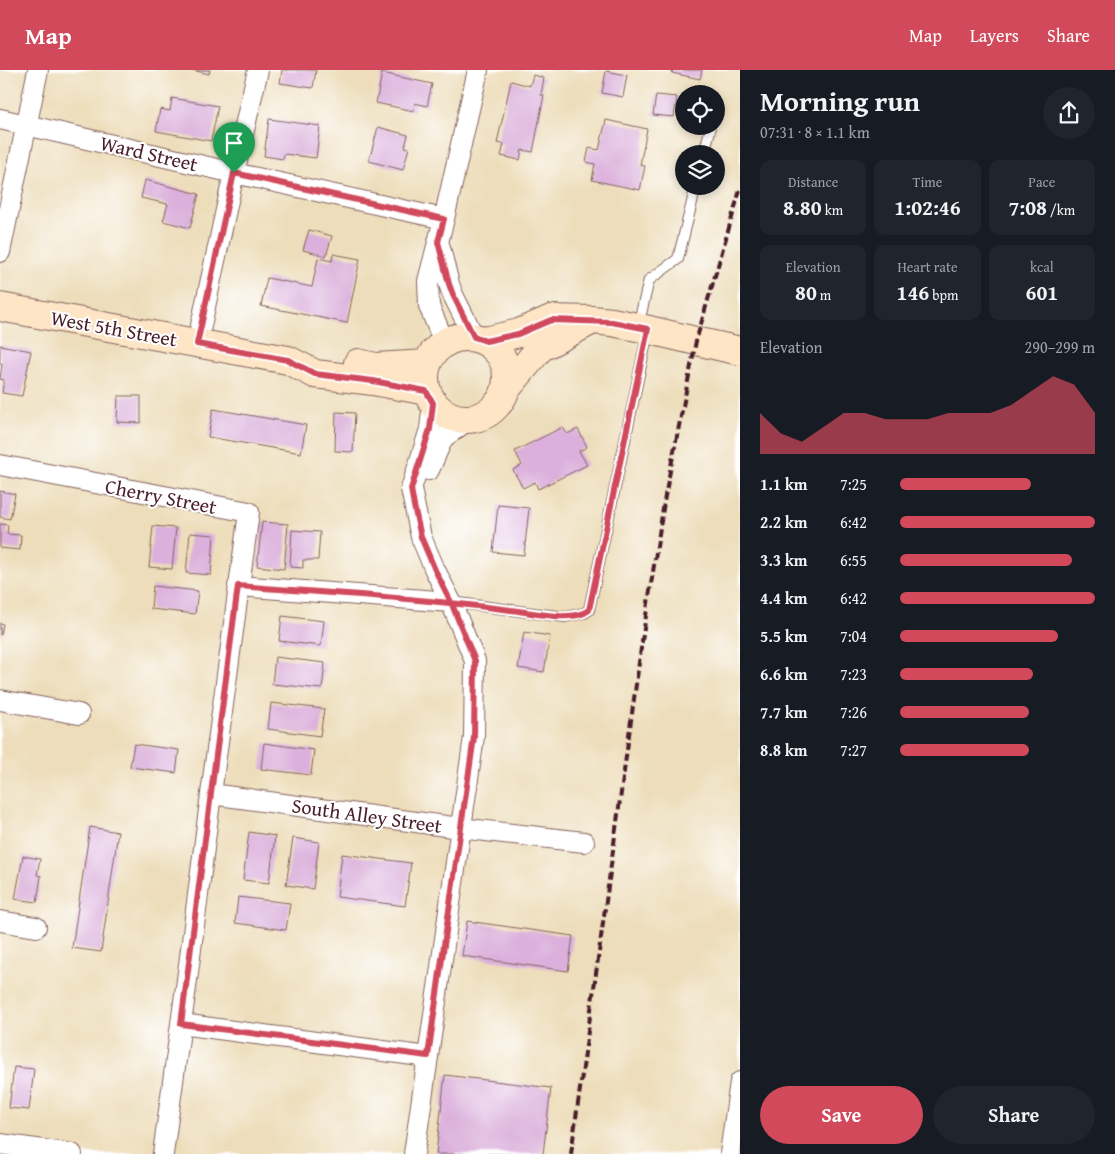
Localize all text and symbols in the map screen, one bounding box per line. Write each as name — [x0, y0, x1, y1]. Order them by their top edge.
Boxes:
text: Map — [25, 18, 72, 53]
text: Map — [909, 22, 942, 49]
text: Layers — [970, 22, 1019, 49]
text: Share — [1047, 22, 1090, 49]
text: Morning run — [760, 80, 920, 121]
map controls — [675, 85, 725, 195]
button: locate — [675, 85, 725, 135]
button: share — [1043, 87, 1095, 139]
text: 07:31 · 8 × 1.1 km — [760, 120, 870, 144]
pin — [213, 122, 255, 173]
street label: Ward Street — [97, 128, 201, 178]
icon: arrive — [220, 129, 248, 157]
button: layers — [675, 145, 725, 195]
text: Distance — [788, 172, 838, 192]
text: Time — [913, 172, 942, 192]
text: Pace — [1028, 172, 1055, 192]
text: 8.80 — [783, 192, 822, 223]
text: 1:02:46 — [894, 192, 961, 223]
text: 7:08 — [1008, 192, 1047, 223]
text: km — [822, 200, 843, 220]
text: /km — [1047, 200, 1075, 220]
text: Elevation — [786, 257, 841, 277]
text: Heart rate — [897, 257, 958, 277]
text: kcal — [1030, 257, 1054, 277]
text: 80 — [795, 277, 817, 308]
text: 146 — [897, 277, 929, 308]
text: 601 — [1026, 277, 1058, 308]
text: m — [817, 285, 831, 305]
text: bpm — [929, 285, 958, 305]
street label: West 5th Street — [48, 303, 180, 353]
text: Elevation — [760, 335, 823, 359]
text: 290–299 m — [1025, 335, 1095, 359]
street label: Cherry Street — [103, 471, 219, 521]
text: 1.1 km — [760, 472, 807, 496]
text: 7:25 — [840, 472, 867, 496]
text: 2.2 km — [760, 510, 807, 534]
text: 6:42 — [840, 510, 867, 534]
text: 3.3 km — [760, 548, 807, 572]
text: 6:55 — [840, 548, 867, 572]
text: 4.4 km — [760, 586, 807, 610]
text: 6:42 — [840, 586, 867, 610]
text: 5.5 km — [760, 624, 807, 648]
text: 7:04 — [840, 624, 867, 648]
text: 6.6 km — [760, 662, 807, 686]
text: 7:23 — [840, 662, 867, 686]
text: 7.7 km — [760, 700, 807, 724]
text: 7:26 — [840, 700, 867, 724]
text: 8.8 km — [760, 738, 807, 762]
text: 7:27 — [840, 738, 867, 762]
street label: South Alley Street — [290, 790, 444, 840]
button: Save — [760, 1086, 923, 1144]
button: Share — [933, 1086, 1095, 1144]

